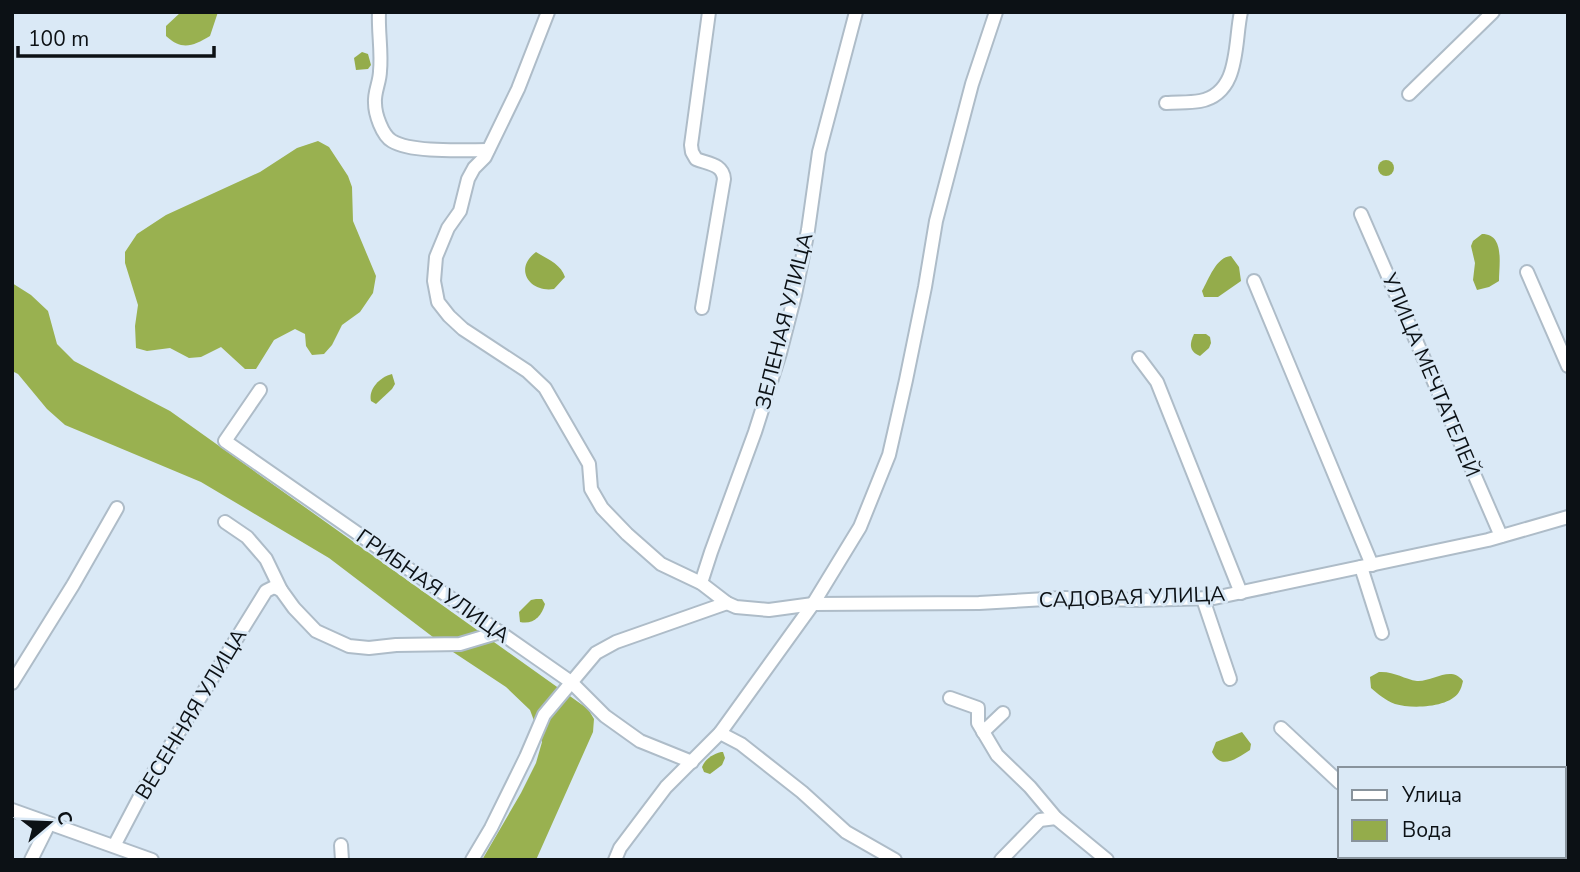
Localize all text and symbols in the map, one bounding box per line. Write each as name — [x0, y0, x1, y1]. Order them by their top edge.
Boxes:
scale bar — [18, 14, 214, 58]
text: 100 m — [28, 25, 89, 53]
street label: ЗЕЛЕНАЯ УЛИЦА — [749, 230, 819, 412]
street label: УЛИЦА МЕЧТАТЕЛЕЙ — [1375, 268, 1487, 481]
street label: ГРИБНАЯ УЛИЦА — [351, 523, 515, 649]
street label: САДОВАЯ УЛИЦА — [1038, 580, 1226, 614]
street label: ВЕСЕННЯЯ УЛИЦА — [129, 623, 253, 805]
legend — [1338, 767, 1566, 858]
text: Улица — [1401, 781, 1462, 809]
north arrow — [14, 788, 84, 858]
text: С — [50, 807, 79, 828]
text: Вода — [1402, 816, 1452, 844]

